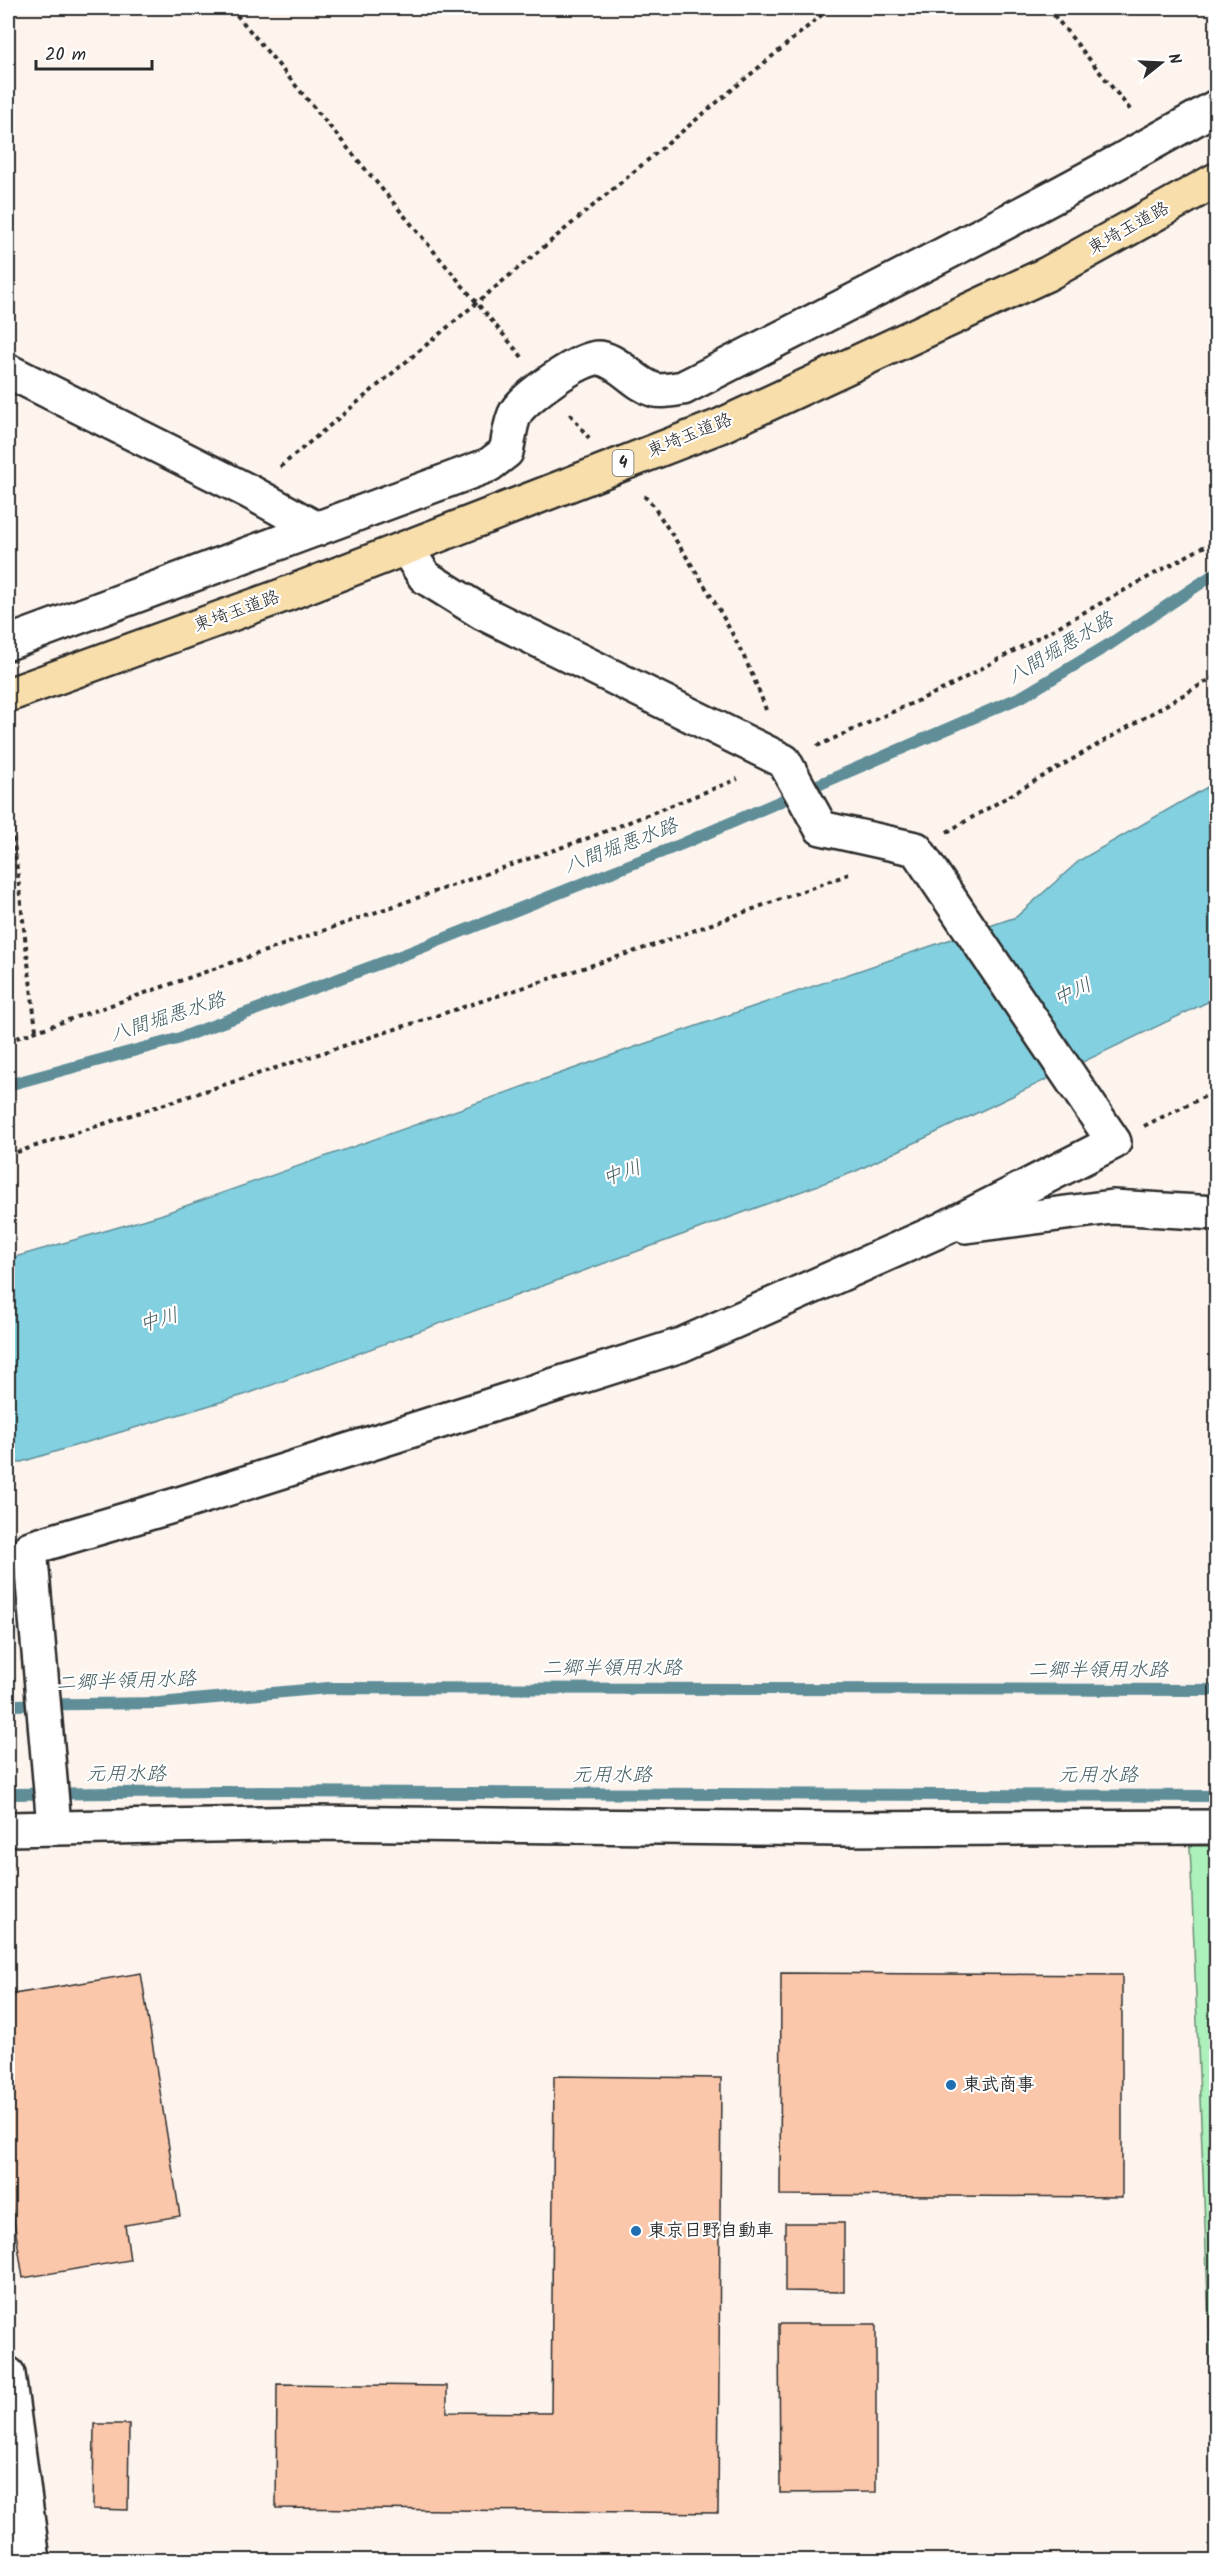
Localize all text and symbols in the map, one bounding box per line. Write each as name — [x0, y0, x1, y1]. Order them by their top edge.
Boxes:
scale bar — [36, 33, 152, 71]
north arrow — [1131, 33, 1191, 93]
text: 20 m — [45, 41, 86, 70]
text: N — [1160, 50, 1187, 67]
street label: 東埼玉道路 — [1083, 195, 1175, 263]
street label: 東埼玉道路 — [643, 406, 737, 466]
road number: 4 — [612, 450, 634, 476]
street label: 東埼玉道路 — [190, 583, 284, 641]
water label: 八間堀悪水路 — [1001, 604, 1122, 694]
water label: 八間堀悪水路 — [559, 810, 684, 883]
water label: 中川 — [1048, 970, 1098, 1016]
water label: 八間堀悪水路 — [106, 984, 231, 1052]
water label: 中川 — [598, 1152, 646, 1196]
water label: 中川 — [135, 1300, 183, 1342]
water label: 二郷半領用水路 — [542, 1653, 683, 1685]
water label: 二郷半領用水路 — [1028, 1655, 1169, 1687]
water label: 二郷半領用水路 — [55, 1664, 198, 1700]
water label: 元用水路 — [86, 1759, 167, 1791]
water label: 元用水路 — [572, 1760, 653, 1792]
water label: 元用水路 — [1058, 1760, 1139, 1792]
place label: 東武商事 — [963, 2071, 1035, 2100]
marker: 東武商事 — [944, 2078, 958, 2092]
place label: 東京日野自動車 — [648, 2217, 774, 2246]
marker: 東京日野自動車 — [629, 2224, 643, 2238]

